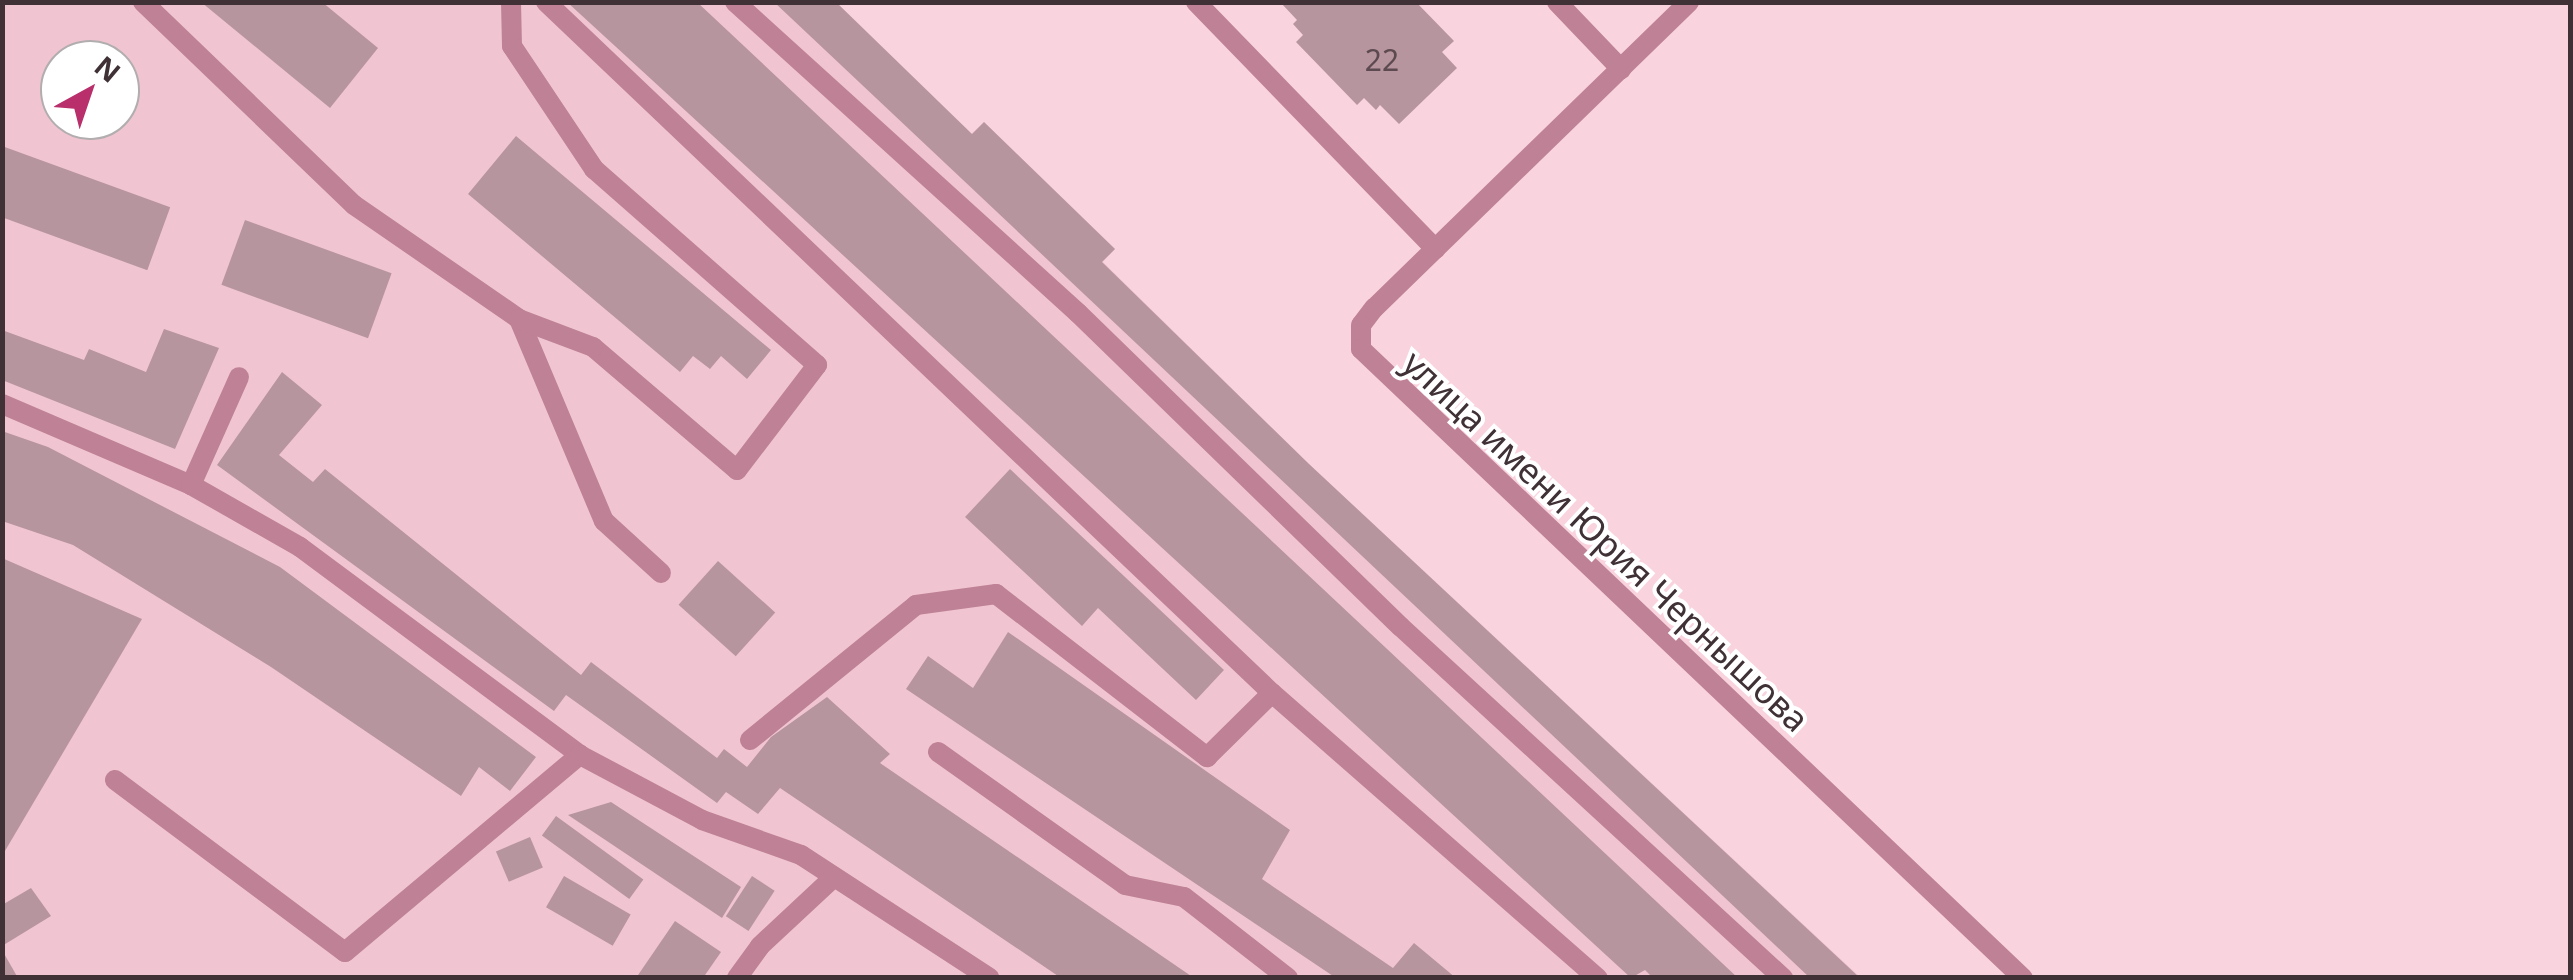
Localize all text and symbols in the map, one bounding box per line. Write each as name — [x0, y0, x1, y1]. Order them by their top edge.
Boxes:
north arrow — [40, 40, 140, 140]
house number: 22 — [1365, 42, 1399, 78]
text: N — [87, 47, 129, 90]
street label: улица имени Юрия Чернышова — [1394, 342, 1818, 740]

